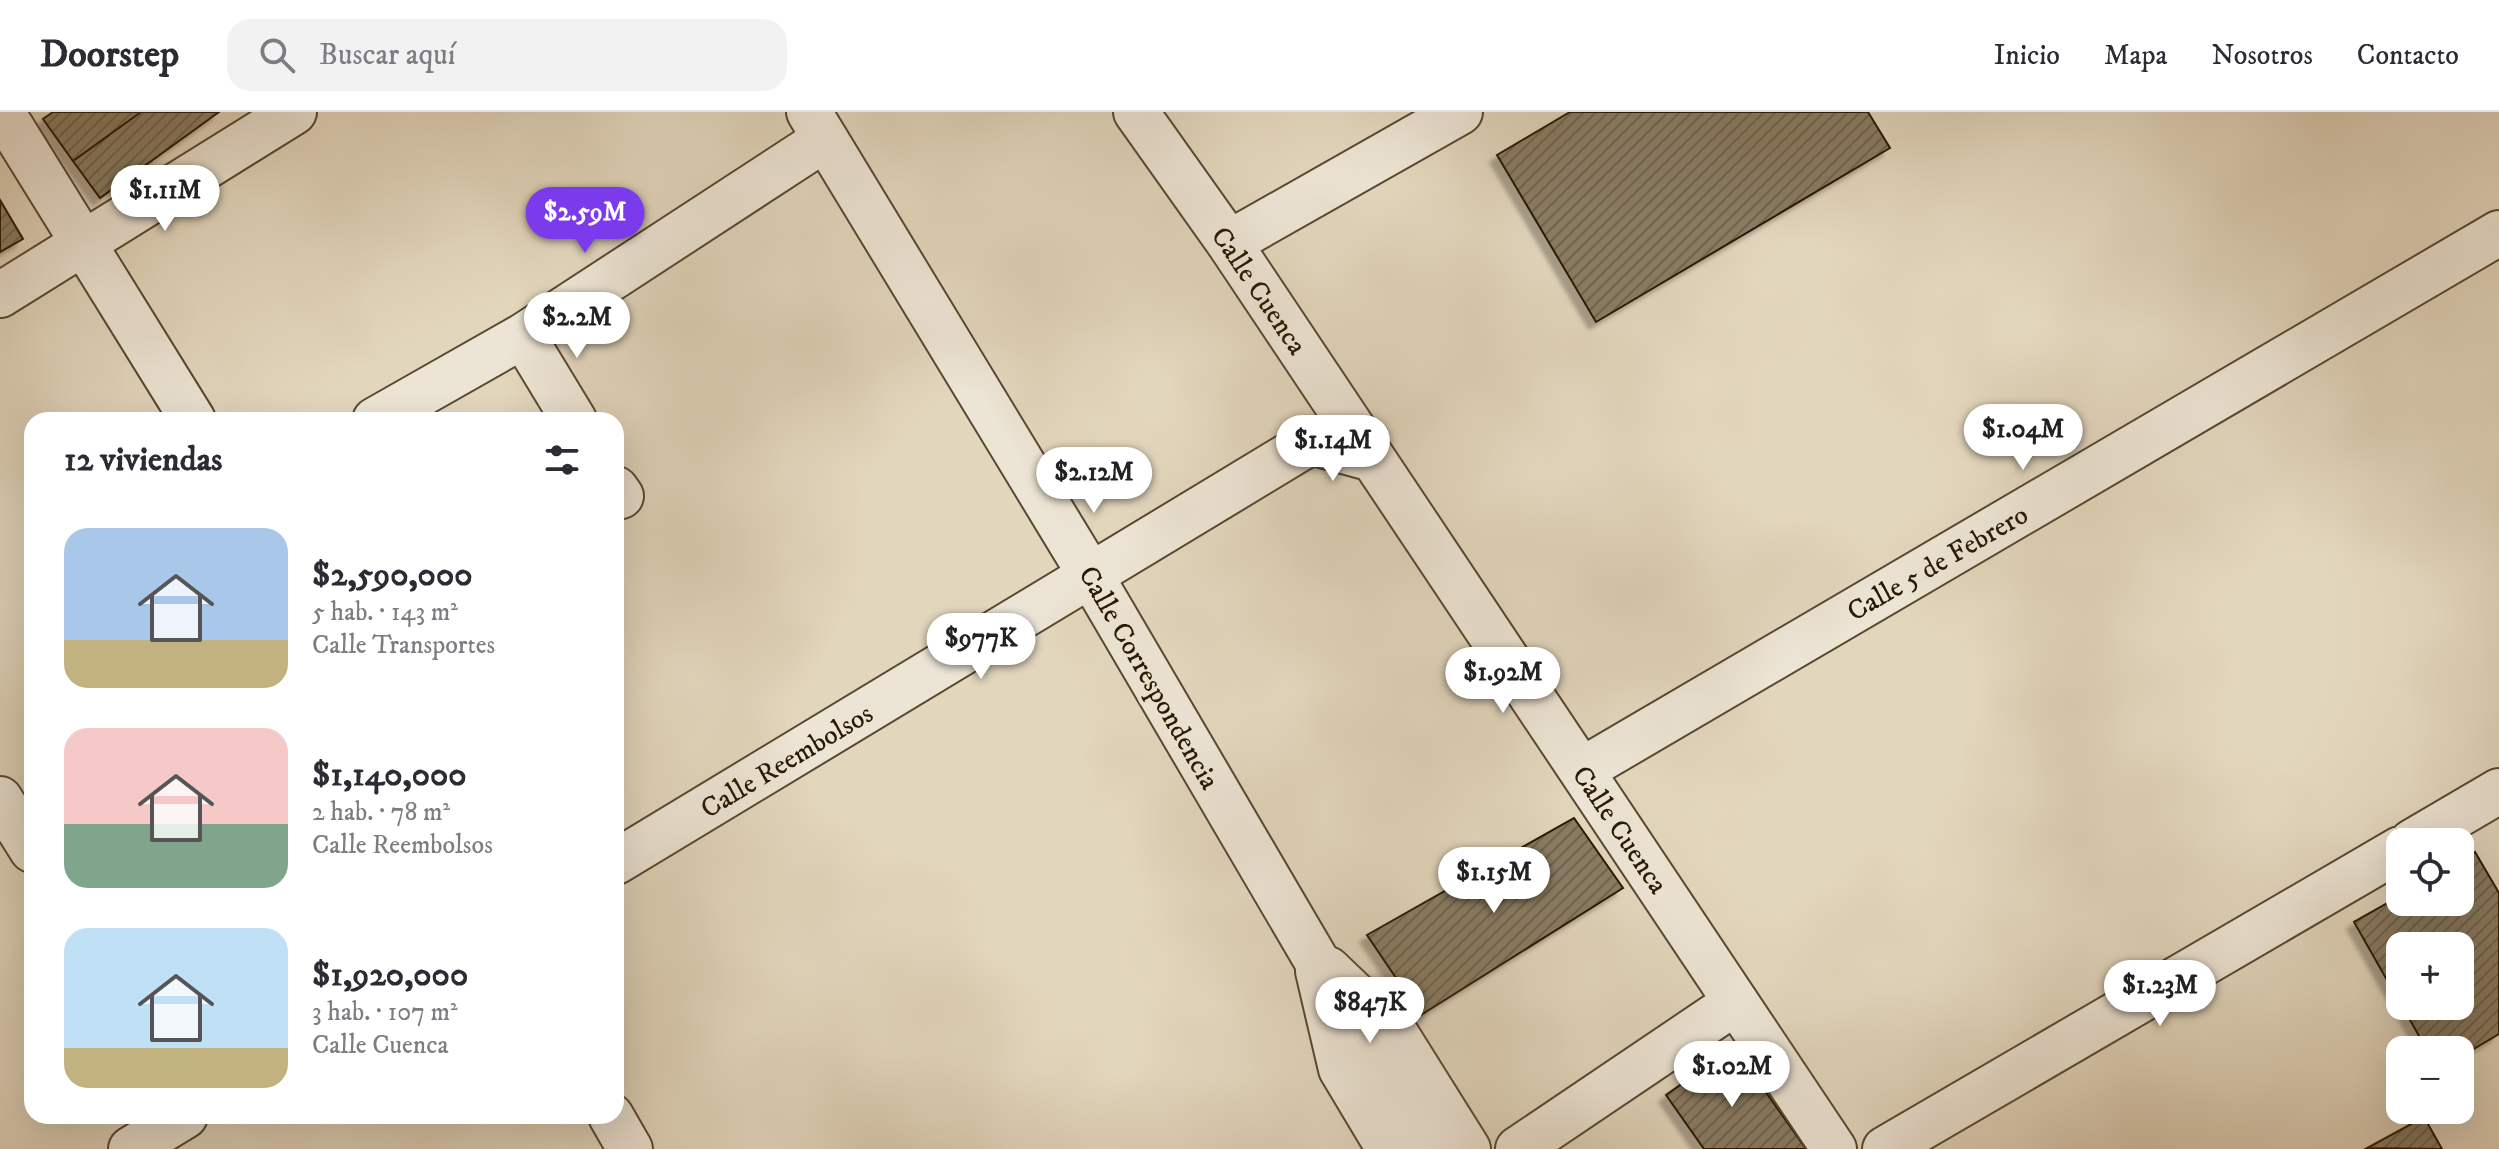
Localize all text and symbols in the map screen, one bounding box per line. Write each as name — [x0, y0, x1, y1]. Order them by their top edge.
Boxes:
search box — [227, 19, 787, 91]
text: Doorstep — [40, 31, 179, 79]
icon: search — [255, 33, 299, 77]
text: Buscar aquí — [319, 37, 456, 74]
text: Inicio — [1994, 38, 2060, 73]
text: Mapa — [2104, 38, 2167, 73]
text: Nosotros — [2211, 38, 2313, 73]
text: Contacto — [2357, 38, 2459, 73]
pin: $1.11M — [100, 165, 230, 233]
text: $1.11M — [129, 174, 201, 207]
pin: $2.59M — [520, 187, 650, 255]
text: $2.59M — [544, 196, 626, 229]
street label: Calle Cuenca — [1203, 220, 1314, 362]
pin: $2.2M — [521, 292, 633, 360]
text: $2.2M — [542, 301, 612, 334]
pin: $1.04M — [1958, 404, 2088, 472]
text: $1.04M — [1982, 413, 2064, 446]
pin: $1.14M — [1268, 415, 1398, 483]
text: $1.14M — [1294, 424, 1372, 457]
icon: filters — [540, 438, 584, 482]
text: 12 viviendas — [64, 439, 222, 481]
pin: $2.12M — [1029, 447, 1159, 515]
text: $2.12M — [1054, 456, 1134, 489]
street label: Calle 5 de Febrero — [1841, 497, 2035, 629]
text: $2,590,000 — [312, 554, 473, 596]
icon: home — [128, 560, 224, 656]
street label: Calle Correspondencia — [1070, 560, 1227, 796]
text: 5 hab. · 143 m² — [312, 596, 458, 629]
pin: $977K — [925, 613, 1037, 681]
text: $977K — [945, 622, 1017, 655]
text: Calle Transportes — [312, 629, 495, 662]
pin: $1.92M — [1438, 647, 1568, 715]
text: $1.92M — [1463, 656, 1543, 689]
street label: Calle Reembolsos — [694, 696, 879, 826]
text: $1,140,000 — [312, 754, 467, 796]
street label: Calle Cuenca — [1564, 759, 1675, 901]
icon: home — [128, 760, 224, 856]
text: 2 hab. · 78 m² — [312, 796, 450, 829]
map controls — [2386, 828, 2474, 1124]
button: locate — [2386, 828, 2474, 916]
text: Calle Reembolsos — [312, 829, 493, 862]
pin: $1.15M — [1429, 847, 1559, 915]
text: $1.15M — [1456, 856, 1532, 889]
button: + — [2386, 932, 2474, 1020]
text: $1,920,000 — [312, 954, 468, 996]
icon: home — [128, 960, 224, 1056]
pin: $1.23M — [2095, 960, 2225, 1028]
text: $1.23M — [2122, 969, 2198, 1002]
pin: $847K — [1314, 977, 1426, 1045]
text: $847K — [1333, 986, 1407, 1019]
text: 3 hab. · 107 m² — [312, 996, 458, 1029]
text: Calle Cuenca — [312, 1029, 449, 1062]
button: − — [2386, 1036, 2474, 1124]
pin: $1.02M — [1667, 1041, 1797, 1109]
text: $1.02M — [1692, 1050, 1772, 1083]

